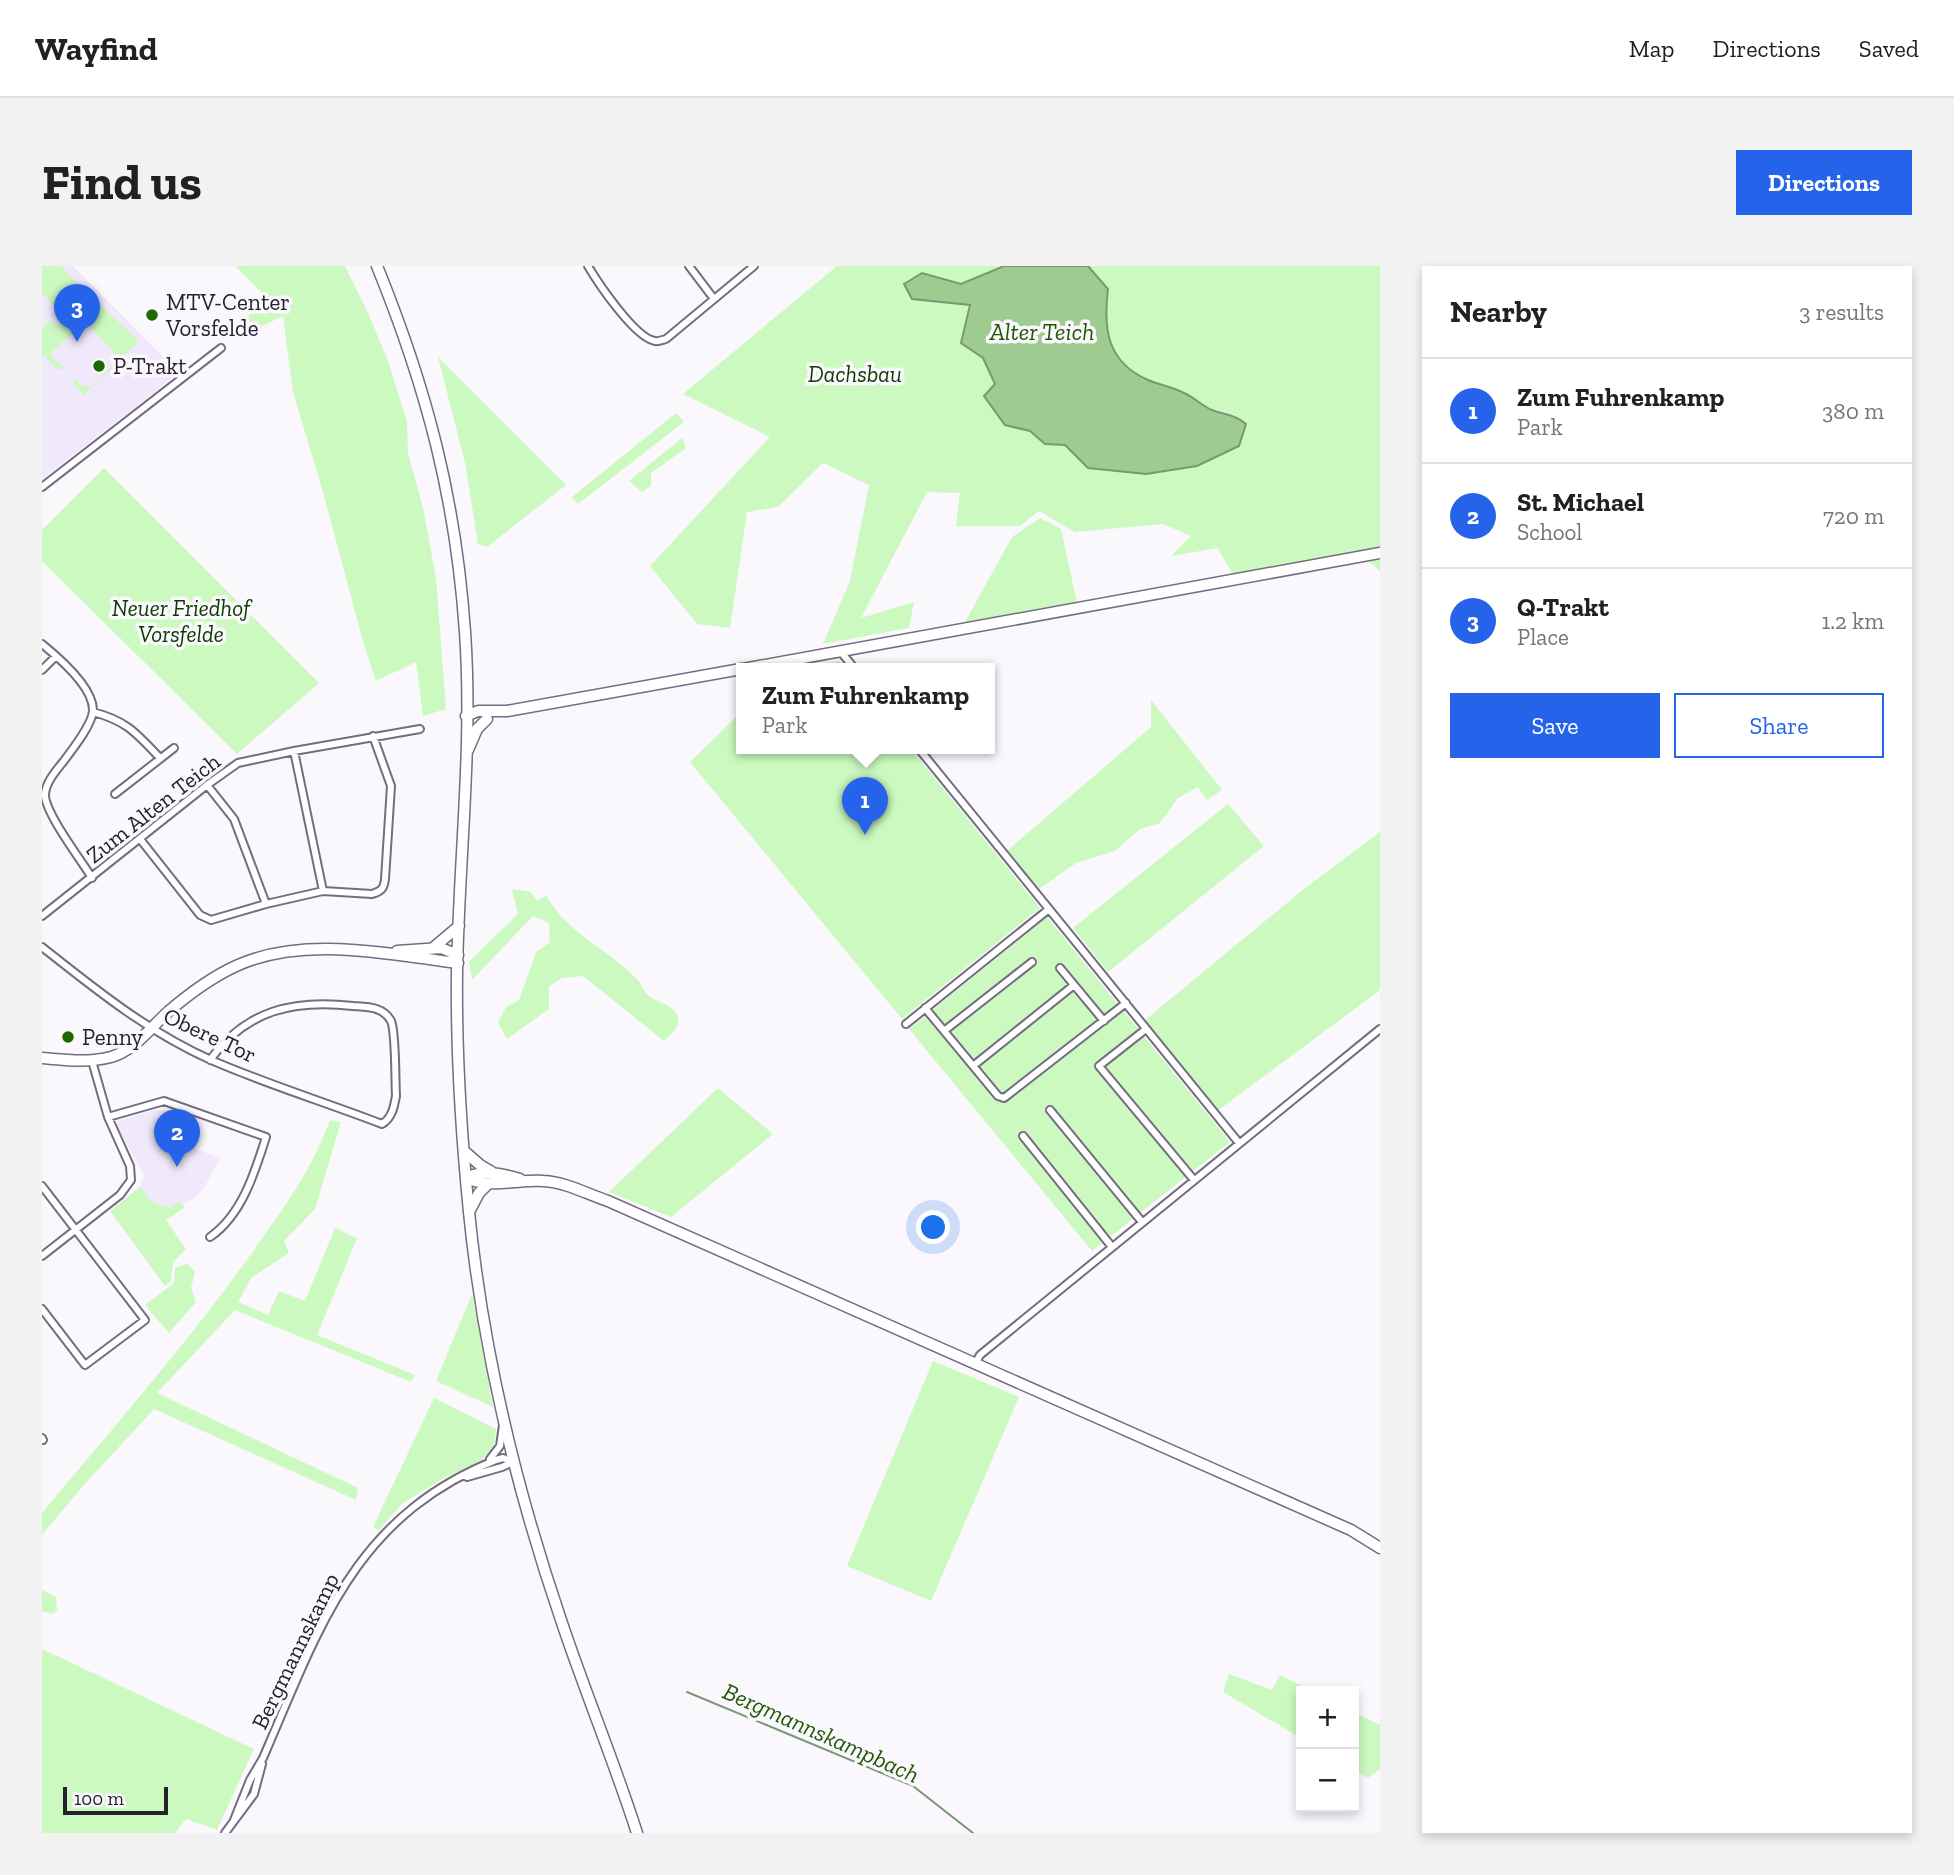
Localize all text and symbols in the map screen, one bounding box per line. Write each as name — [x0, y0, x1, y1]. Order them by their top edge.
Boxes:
text: Wayfind — [35, 29, 158, 68]
text: Map — [1629, 34, 1675, 63]
text: Directions — [1713, 34, 1821, 63]
text: Saved — [1859, 34, 1919, 63]
button: Directions — [1736, 150, 1912, 215]
text: Find us — [42, 153, 202, 212]
pin: 3 — [54, 284, 100, 342]
place label: MTV-Center Vorsfelde — [165, 288, 290, 342]
text: Nearby — [1450, 294, 1547, 330]
text: 3 results — [1799, 298, 1884, 326]
marker: MTV-Center Vorsfelde — [144, 307, 160, 323]
water label: Alter Teich — [989, 317, 1094, 346]
place label: P-Trakt — [113, 352, 187, 380]
marker: P-Trakt — [91, 358, 107, 374]
park label: Dachsbau — [808, 360, 902, 388]
text: Zum Fuhrenkamp — [1517, 381, 1724, 413]
text: 1 — [1468, 397, 1478, 425]
text: 380 m — [1822, 397, 1884, 425]
text: Park — [1517, 413, 1563, 441]
text: St. Michael — [1517, 486, 1644, 518]
text: 2 — [1467, 502, 1479, 530]
text: 720 m — [1823, 502, 1884, 530]
text: School — [1517, 518, 1582, 546]
text: Q-Trakt — [1517, 591, 1609, 623]
park label: Neuer Friedhof Vorsfelde — [112, 594, 253, 648]
text: 3 — [1467, 607, 1479, 635]
text: 1.2 km — [1821, 607, 1884, 635]
text: Place — [1517, 623, 1569, 651]
popup — [736, 663, 995, 754]
text: Zum Fuhrenkamp — [762, 679, 969, 711]
button: Save — [1450, 693, 1660, 758]
button: Share — [1674, 693, 1884, 758]
text: Park — [762, 711, 807, 739]
street label: Zum Alten Teich — [80, 747, 226, 869]
pin: 1 — [842, 777, 888, 835]
street label: Obere Tor — [159, 1001, 261, 1069]
place label: Penny — [82, 1023, 143, 1051]
marker: Penny — [60, 1029, 76, 1045]
pin: 2 — [154, 1109, 200, 1167]
your location — [916, 1210, 950, 1244]
street label: Bergmannskamp — [245, 1568, 345, 1734]
water label: Bergmannskampbach — [718, 1676, 924, 1789]
map controls — [1296, 1686, 1359, 1812]
button: + — [1296, 1686, 1359, 1749]
button: − — [1296, 1749, 1359, 1812]
scale bar — [63, 1784, 168, 1816]
text: 100 m — [74, 1787, 124, 1810]

